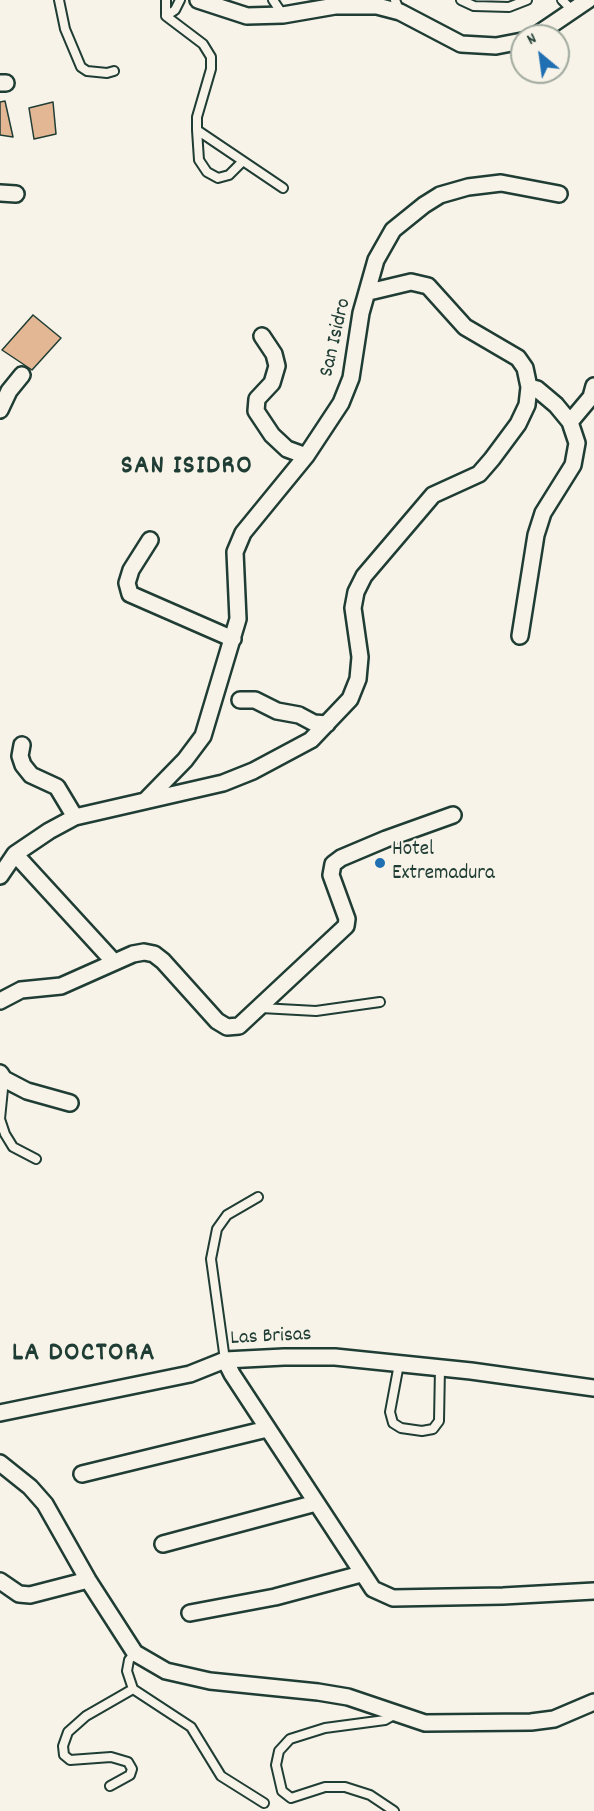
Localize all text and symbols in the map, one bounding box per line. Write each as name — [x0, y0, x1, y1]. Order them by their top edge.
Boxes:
north arrow — [510, 24, 570, 84]
text: N — [523, 28, 541, 52]
street label: San Isidro — [316, 296, 358, 380]
district label: SAN ISIDRO — [121, 452, 253, 484]
place label: Hotel Extremadura — [392, 838, 495, 888]
marker: Hotel Extremadura — [373, 856, 387, 870]
street label: Las Brisas — [230, 1323, 312, 1353]
district label: LA DOCTORA — [12, 1339, 156, 1371]

